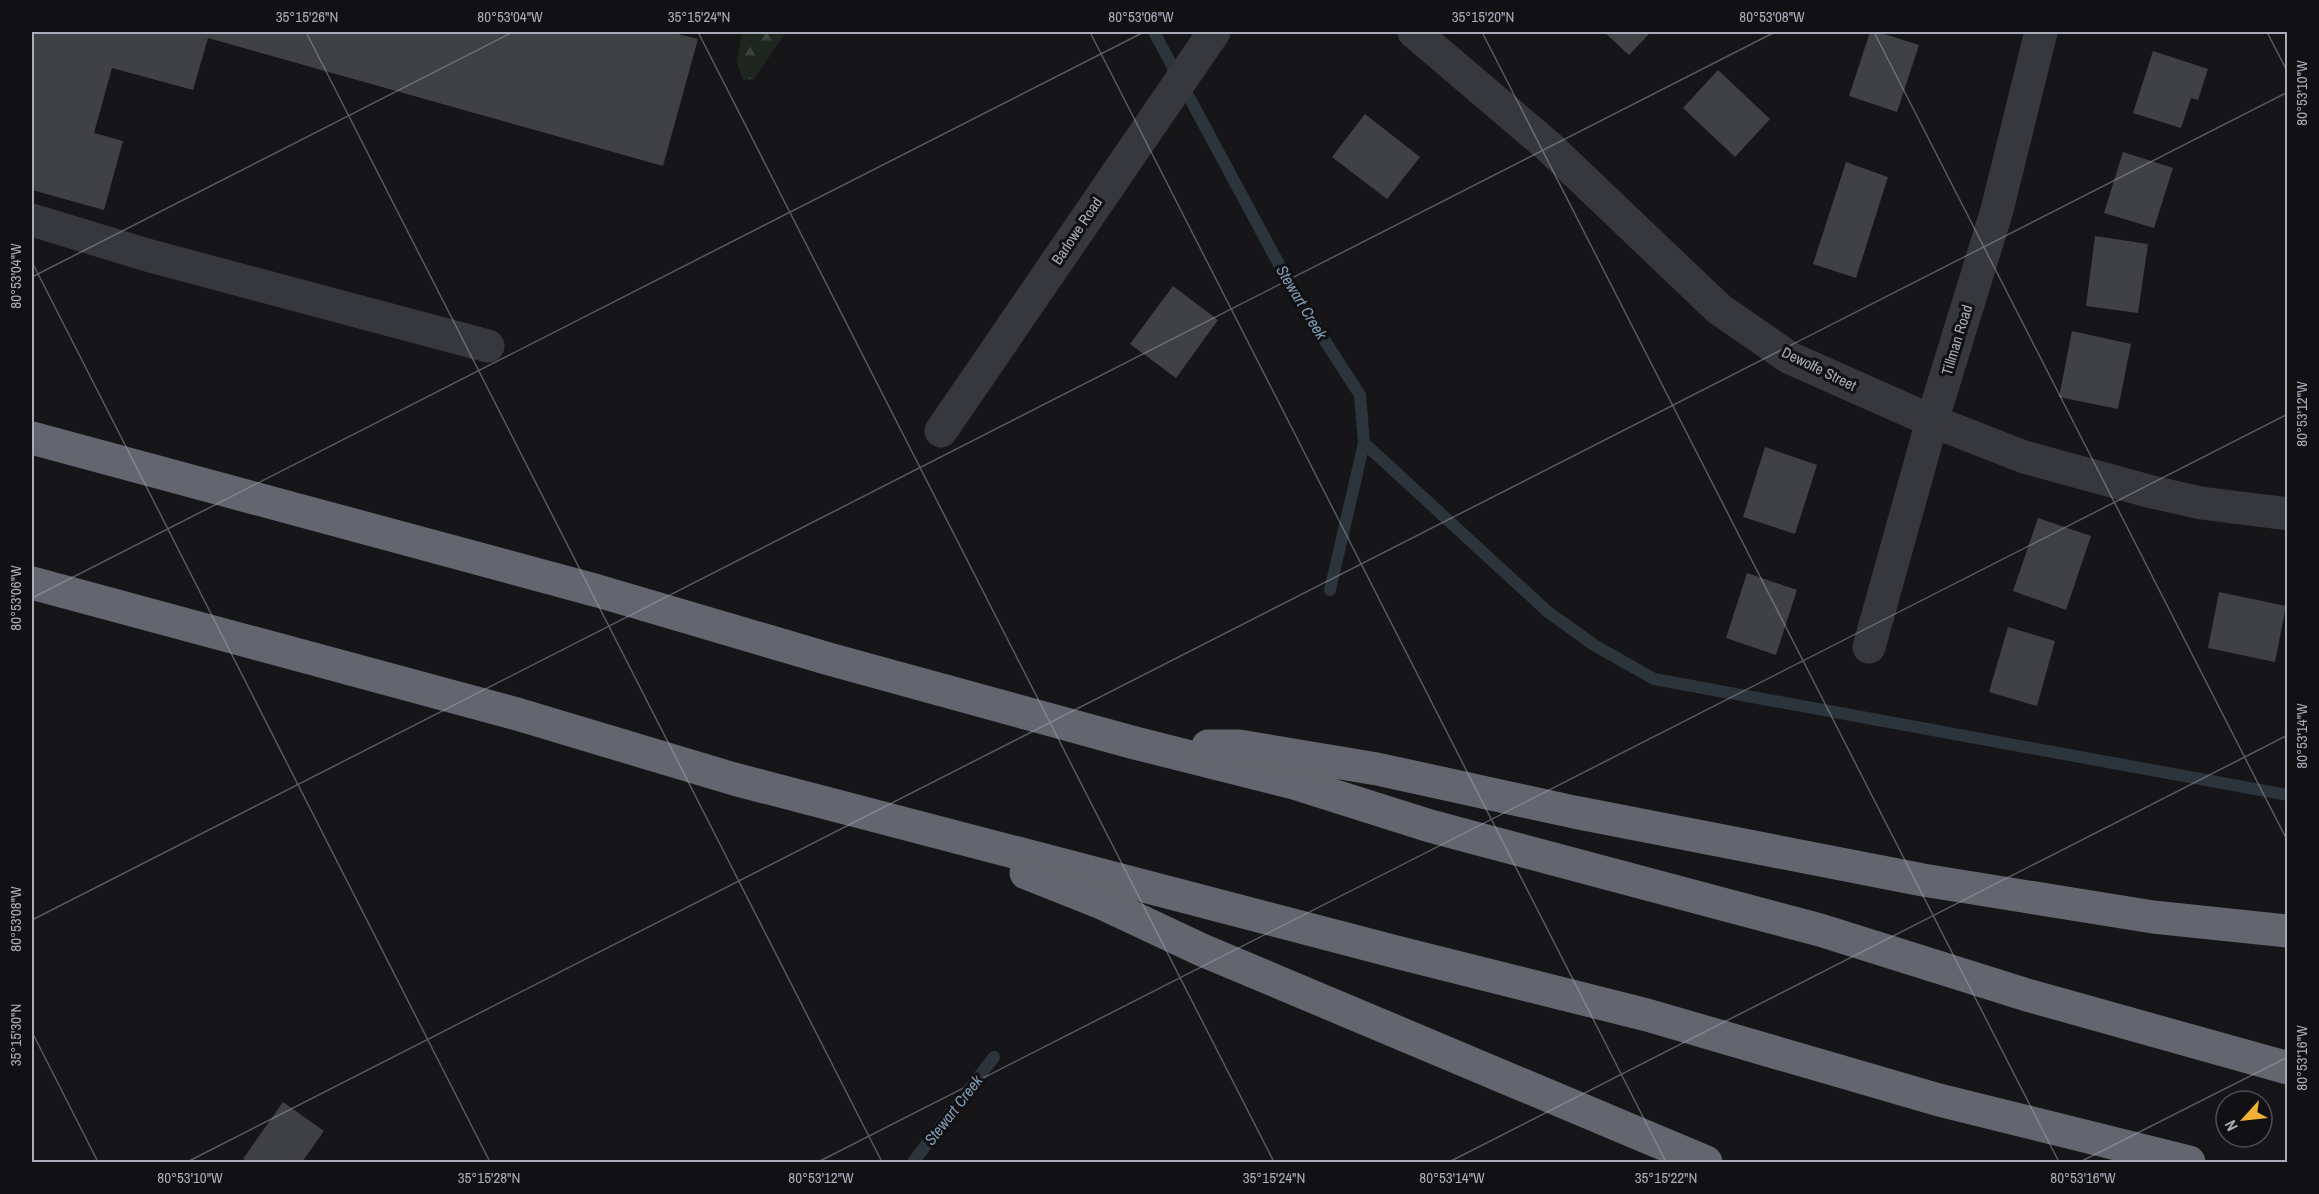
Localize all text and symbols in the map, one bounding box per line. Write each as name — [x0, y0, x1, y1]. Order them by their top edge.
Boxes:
text: 35°15'26"N — [276, 6, 338, 27]
text: 80°53'04"W — [477, 6, 543, 27]
text: 35°15'24"N — [668, 6, 730, 27]
text: 80°53'06"W — [1108, 6, 1174, 27]
text: 35°15'20"N — [1452, 6, 1514, 27]
text: 80°53'08"W — [1739, 6, 1805, 27]
text: 80°53'10"W — [2291, 60, 2312, 126]
street label: Barlowe Road — [1046, 193, 1107, 269]
text: 80°53'04"W — [5, 243, 26, 309]
water label: Stewart Creek — [1271, 261, 1333, 344]
street label: Tillman Road — [1936, 302, 1977, 378]
street label: Dewolfe Street — [1778, 341, 1861, 396]
text: 80°53'12"W — [2291, 381, 2312, 447]
text: 80°53'06"W — [5, 565, 26, 631]
text: 80°53'14"W — [2291, 703, 2312, 769]
text: 80°53'08"W — [5, 886, 26, 952]
text: 35°15'30"N — [5, 1004, 26, 1066]
text: 80°53'16"W — [2291, 1025, 2312, 1091]
water label: Stewart Creek — [919, 1070, 988, 1150]
north arrow — [2214, 1089, 2274, 1149]
text: N — [2219, 1117, 2243, 1135]
text: 80°53'10"W — [157, 1167, 223, 1188]
text: 35°15'28"N — [458, 1167, 520, 1188]
text: 80°53'12"W — [788, 1167, 854, 1188]
text: 35°15'24"N — [1243, 1167, 1305, 1188]
text: 80°53'14"W — [1419, 1167, 1485, 1188]
text: 35°15'22"N — [1635, 1167, 1697, 1188]
text: 80°53'16"W — [2050, 1167, 2116, 1188]

